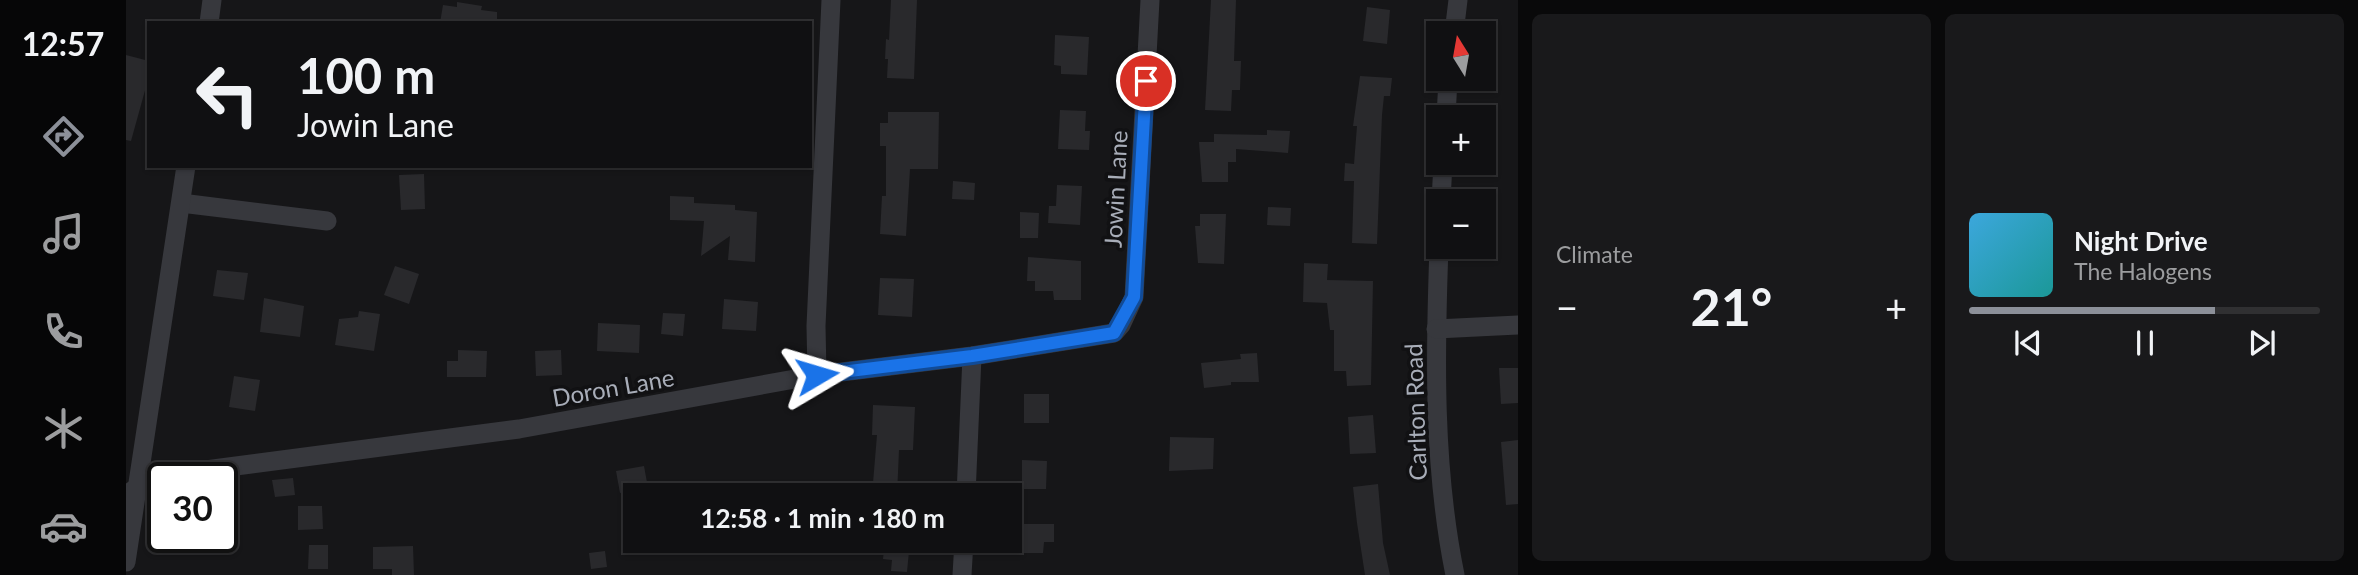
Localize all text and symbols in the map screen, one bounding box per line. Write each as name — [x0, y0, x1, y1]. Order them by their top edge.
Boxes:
north arrow — [1426, 21, 1496, 91]
map controls — [1426, 21, 1496, 259]
text: 12:57 — [22, 24, 104, 63]
text: 100 m — [297, 46, 435, 104]
icon: left — [182, 49, 273, 140]
pin — [1116, 51, 1176, 111]
icon: arrive — [1127, 62, 1165, 100]
text: Jowin Lane — [297, 105, 454, 144]
button: + — [1426, 105, 1496, 175]
icon: directions — [39, 112, 88, 161]
street label: Jowin Lane — [1097, 130, 1133, 248]
button: − — [1426, 189, 1496, 259]
icon: music — [39, 209, 88, 258]
text: Night Drive — [2074, 225, 2208, 257]
text: Climate — [1556, 240, 1633, 268]
text: The Halogens — [2074, 257, 2212, 285]
text: 21° — [1691, 275, 1772, 337]
text: − — [1556, 284, 1578, 330]
text: + — [1885, 284, 1907, 330]
icon: phone — [39, 307, 88, 356]
icon: previous — [2009, 324, 2047, 362]
icon: pause — [2126, 324, 2164, 362]
icon: next — [2243, 324, 2281, 362]
position arrow — [780, 338, 854, 412]
street label: Carlton Road — [1398, 343, 1432, 481]
street label: Doron Lane — [550, 362, 676, 412]
icon: climate — [39, 404, 88, 453]
speed limit sign: 30 — [147, 462, 238, 553]
icon: car — [39, 502, 88, 551]
text: 12:58 · 1 min · 180 m — [700, 502, 945, 534]

